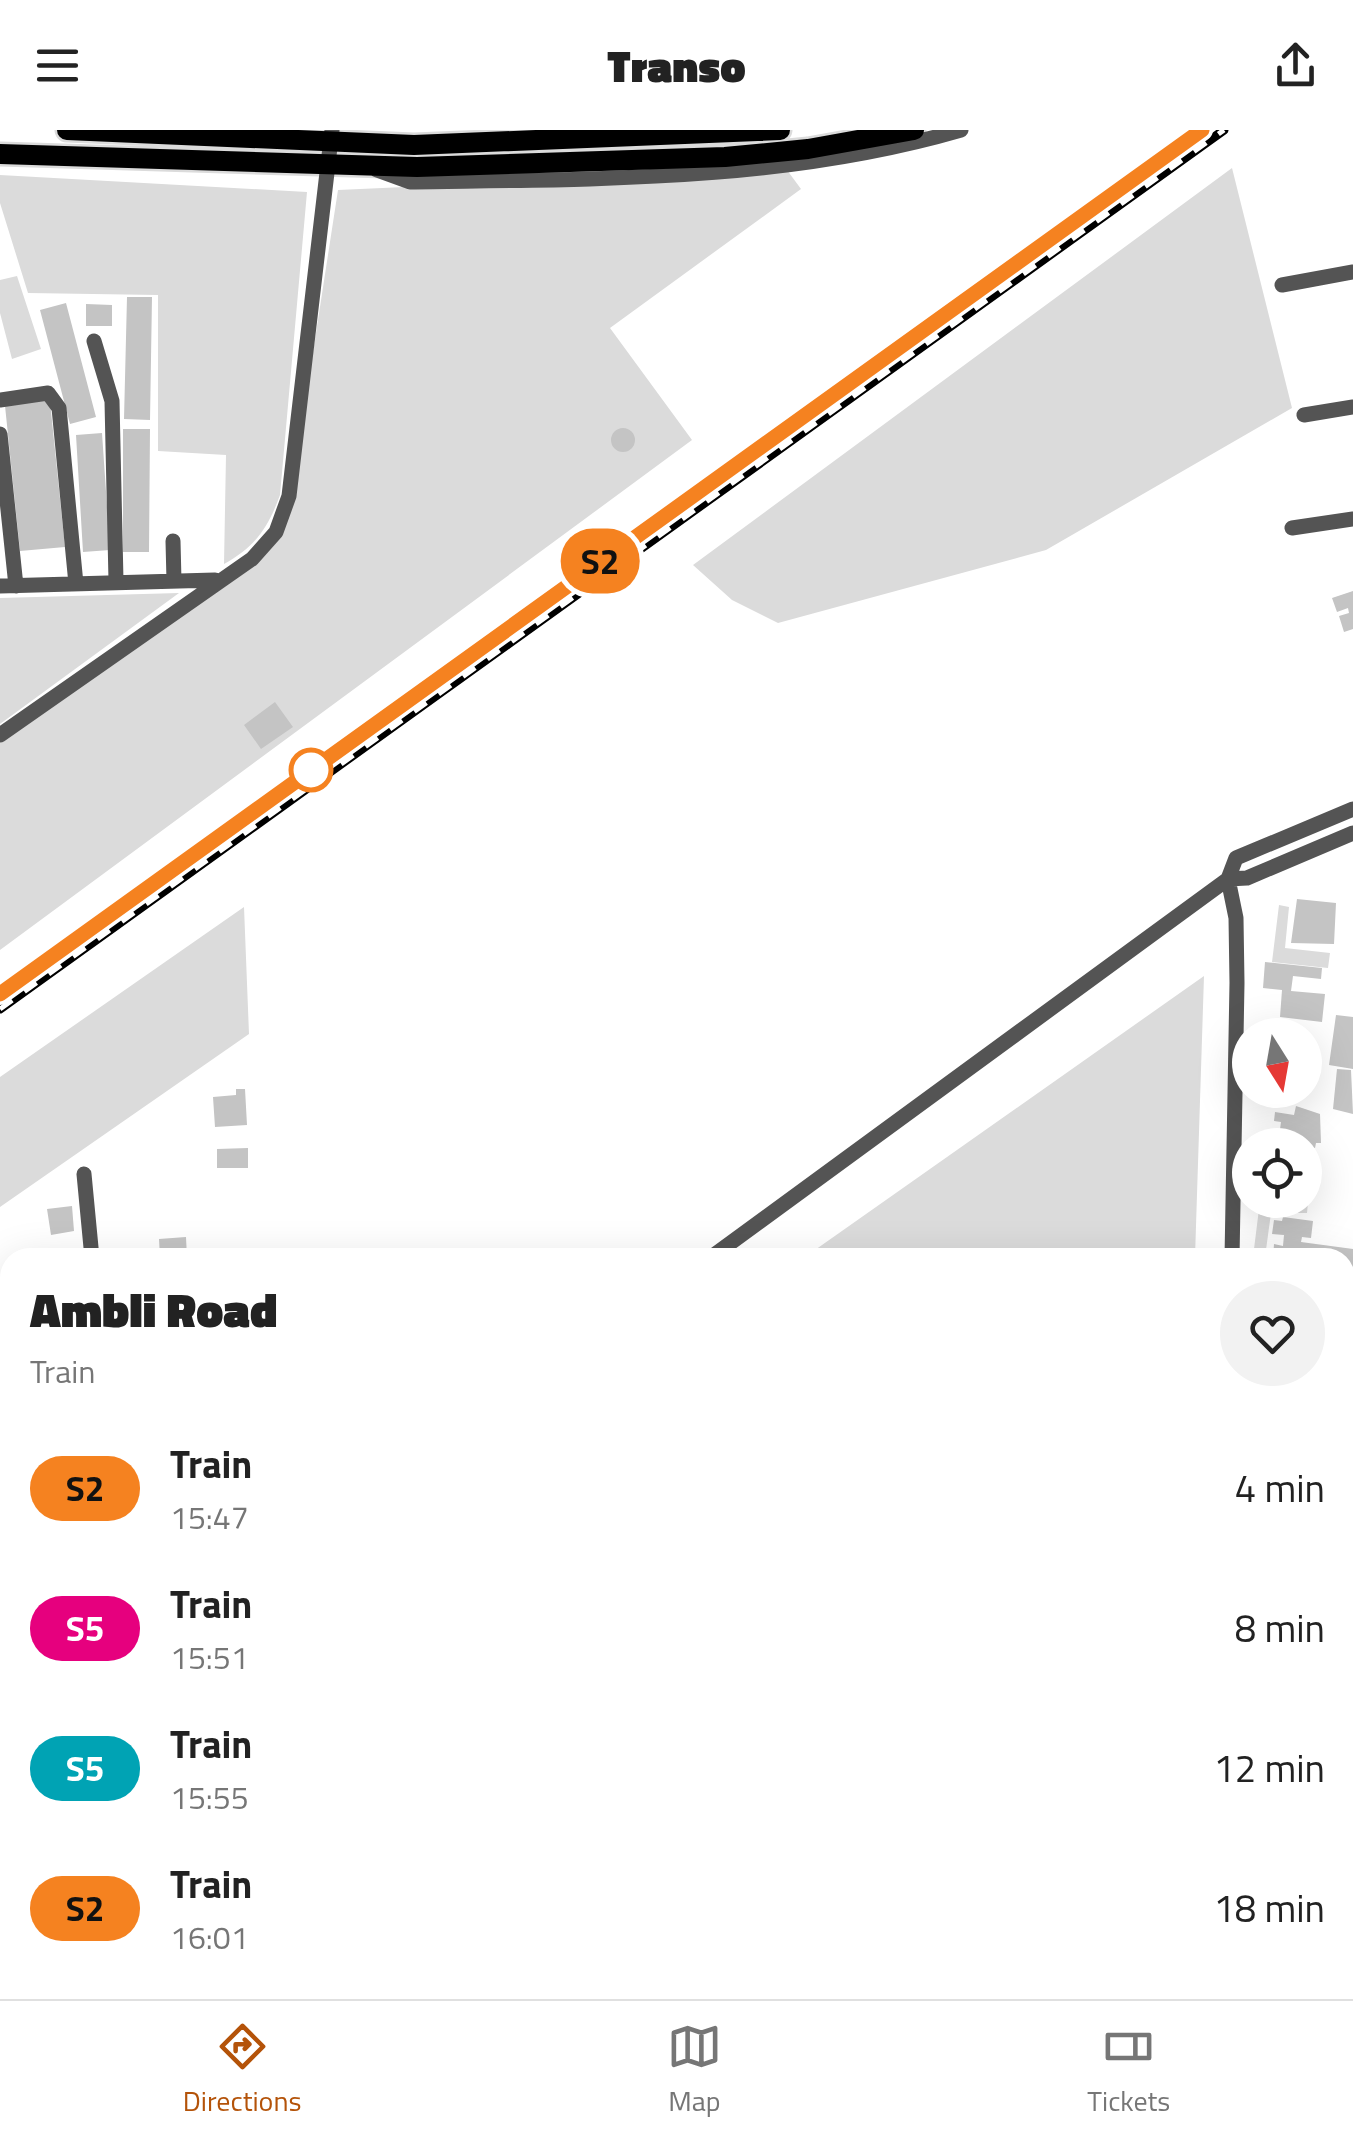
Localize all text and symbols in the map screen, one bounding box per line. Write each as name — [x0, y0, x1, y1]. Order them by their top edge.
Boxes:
text: Transo — [607, 31, 746, 99]
icon: menu — [30, 38, 85, 93]
icon: share — [1268, 38, 1323, 93]
line badge: S2 — [555, 528, 645, 594]
text: S2 — [581, 534, 619, 588]
unlabelled marker — [290, 749, 332, 791]
north arrow — [1232, 1018, 1322, 1108]
map controls — [1232, 1018, 1322, 1218]
button: locate — [1232, 1128, 1322, 1218]
text: Ambli Road — [30, 1273, 277, 1346]
button: heart — [1220, 1281, 1325, 1386]
text: Train — [30, 1347, 95, 1395]
text: Train — [170, 1435, 252, 1493]
text: 4 min — [1235, 1459, 1325, 1517]
text: S2 — [66, 1461, 104, 1515]
text: 15:47 — [170, 1493, 249, 1541]
text: Train — [170, 1575, 252, 1633]
text: 8 min — [1235, 1599, 1325, 1657]
text: S5 — [66, 1601, 104, 1655]
text: 15:51 — [170, 1633, 249, 1681]
text: Train — [170, 1715, 252, 1773]
text: 12 min — [1214, 1739, 1325, 1797]
text: S5 — [66, 1741, 104, 1795]
text: 15:55 — [170, 1773, 249, 1821]
text: Train — [170, 1855, 252, 1913]
text: 18 min — [1214, 1879, 1325, 1937]
text: S2 — [66, 1881, 104, 1935]
text: 16:01 — [170, 1913, 249, 1961]
tab: Directions — [183, 2019, 301, 2122]
tab: Map — [667, 2019, 722, 2122]
tab: Tickets — [1087, 2019, 1170, 2122]

